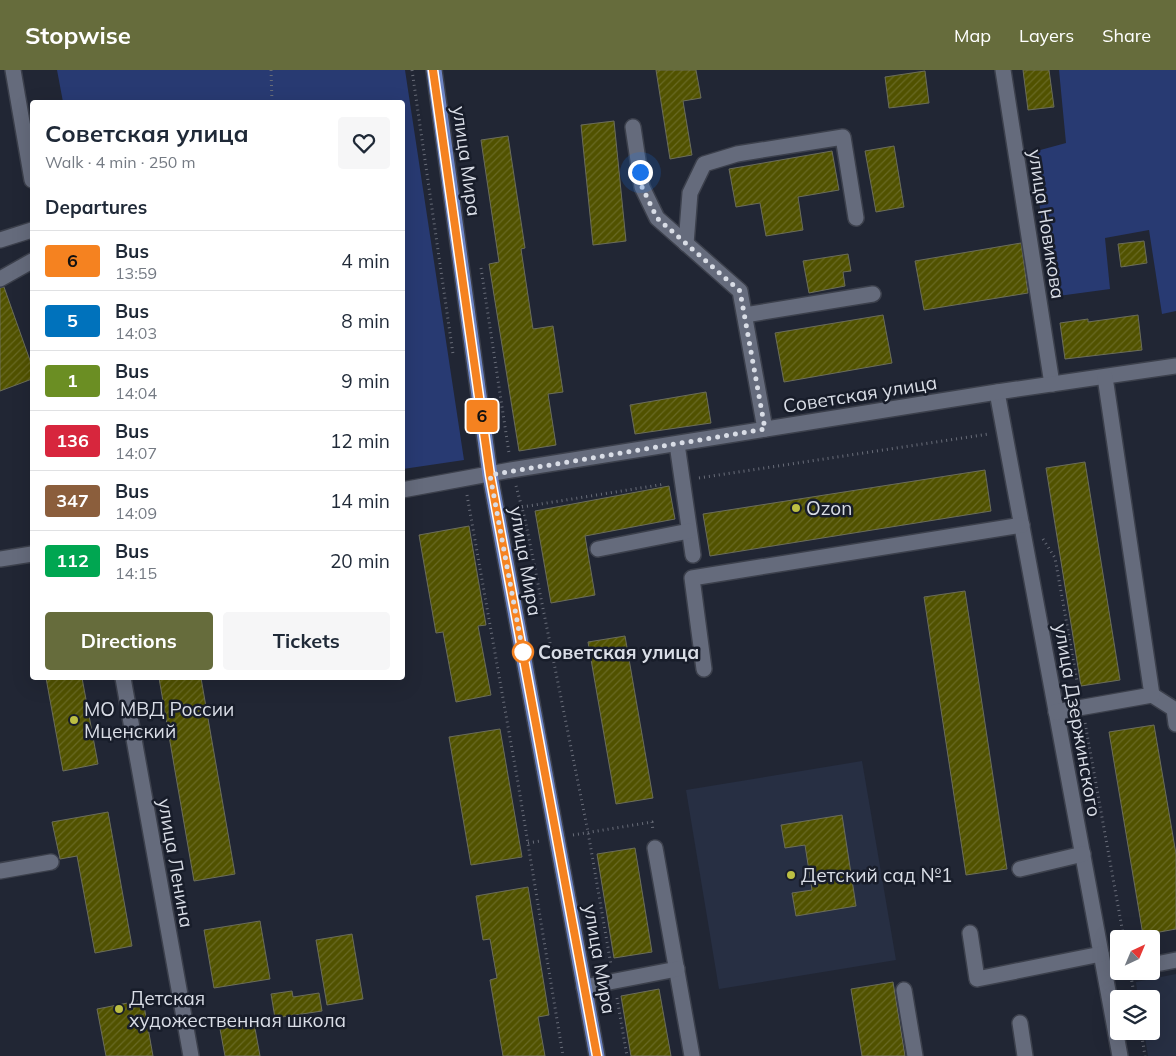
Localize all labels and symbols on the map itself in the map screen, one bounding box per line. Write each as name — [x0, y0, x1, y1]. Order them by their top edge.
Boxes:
street label: улица Мира — [447, 104, 487, 218]
street label: улица Новикова — [1023, 147, 1071, 301]
your location — [628, 160, 653, 185]
street label: Советская улица — [781, 370, 939, 418]
line badge: 6 — [466, 400, 498, 432]
place label: Ozon — [806, 496, 852, 520]
marker: Ozon — [790, 502, 802, 514]
street label: улица Мира — [505, 504, 547, 618]
street label: улица Дзержинского — [1049, 622, 1107, 818]
place label: Советская улица — [538, 640, 699, 664]
marker: Советская улица — [512, 641, 534, 663]
place label: МО МВД России Мценский — [84, 697, 234, 743]
marker: МО МВД России Мценский — [68, 714, 80, 726]
street label: улица Ленина — [153, 796, 199, 930]
place label: Детский сад №1 — [801, 863, 953, 887]
marker: Детский сад №1 — [785, 869, 797, 881]
street label: улица Мира — [579, 902, 621, 1016]
north arrow — [1110, 930, 1160, 980]
place label: Детская художественная школа — [129, 986, 346, 1032]
marker: Детская художественная школа — [113, 1003, 125, 1015]

